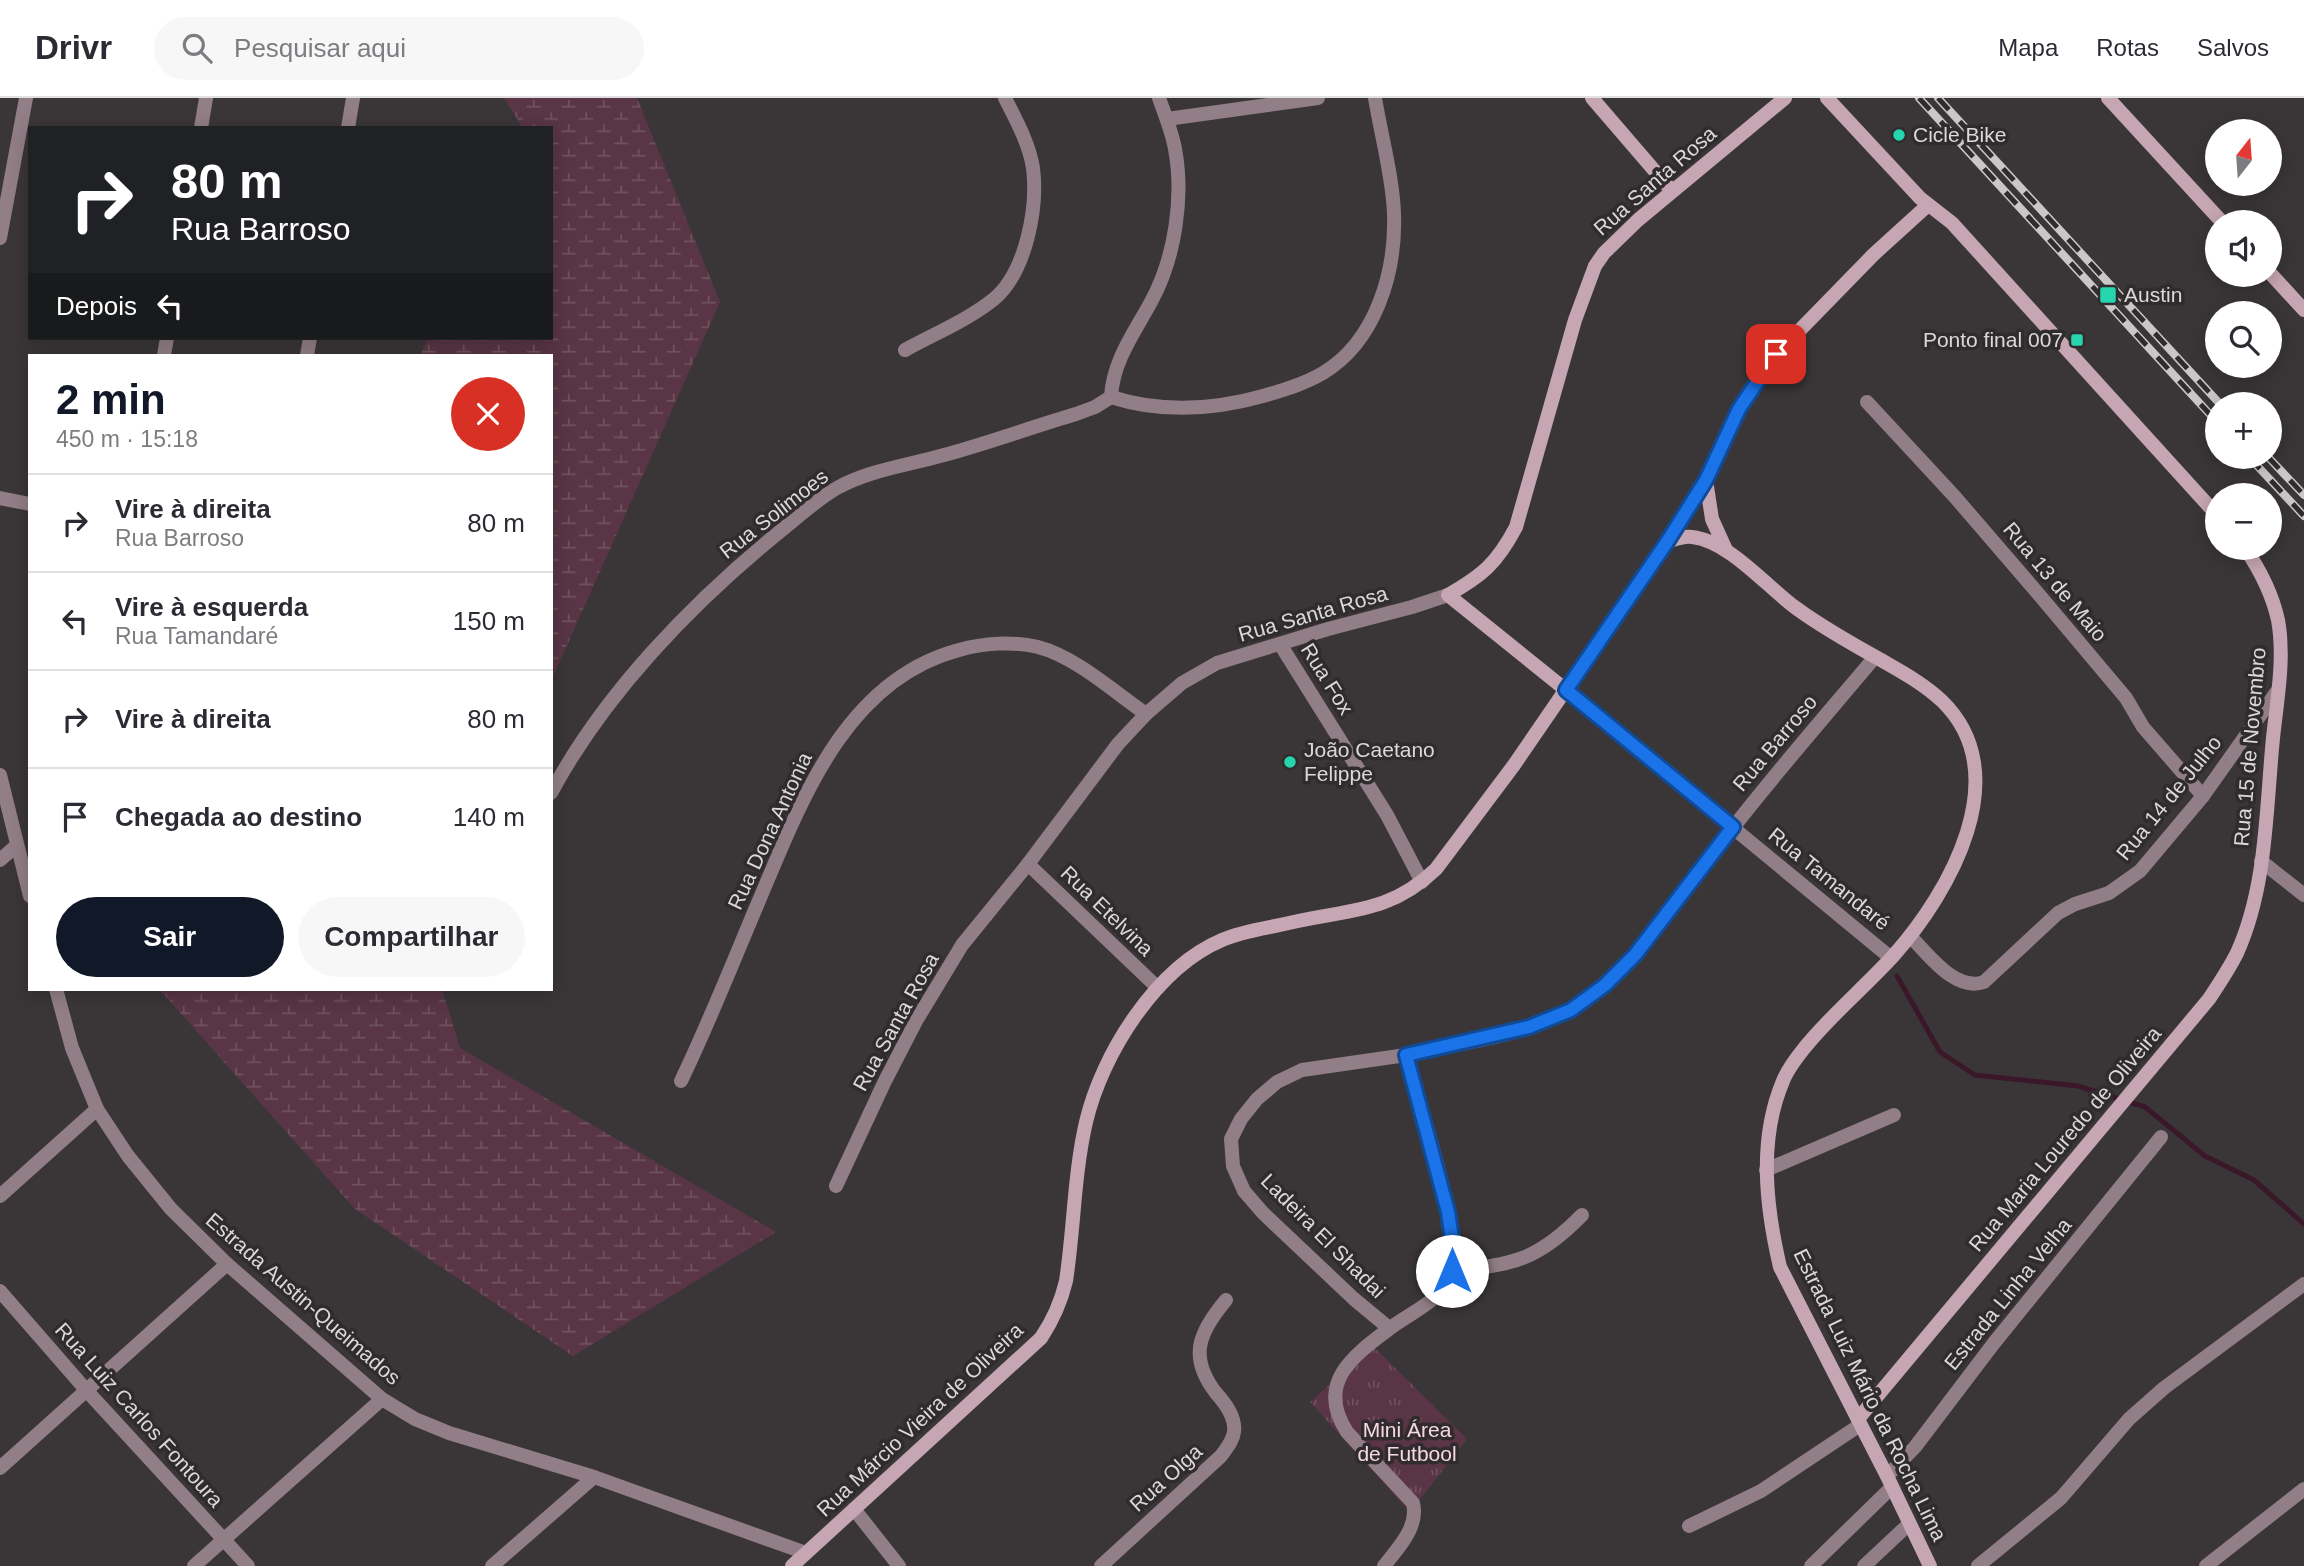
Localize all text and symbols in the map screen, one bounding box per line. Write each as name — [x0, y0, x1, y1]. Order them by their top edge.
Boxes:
search box — [154, 17, 644, 80]
text: Drivr — [35, 29, 112, 66]
icon: search — [178, 29, 216, 67]
text: Pesquisar aqui — [234, 33, 406, 63]
text: Mapa — [1998, 34, 2058, 61]
text: Rotas — [2096, 34, 2159, 61]
text: Salvos — [2197, 34, 2269, 61]
north arrow — [2205, 119, 2282, 196]
map controls — [2205, 119, 2282, 560]
street label: Rua Santa Rosa — [1589, 121, 1721, 240]
place label: Cicle Bike — [1913, 123, 2006, 146]
marker: Cicle Bike — [1891, 127, 1907, 143]
icon: right — [56, 154, 147, 245]
text: 80 m — [171, 154, 283, 208]
button: sound — [2205, 210, 2282, 287]
text: Rua Barroso — [171, 211, 351, 247]
place label: Austin — [2124, 283, 2182, 306]
marker: Austin — [2098, 285, 2118, 305]
icon: left — [151, 287, 189, 325]
text: Depois — [56, 291, 137, 321]
button: search — [2205, 301, 2282, 378]
pin — [1746, 324, 1806, 384]
place label: Ponto final 007 — [1923, 328, 2063, 351]
marker: Ponto final 007 — [2069, 332, 2085, 348]
icon: arrive — [1757, 335, 1795, 373]
text: 2 min — [56, 376, 166, 423]
button: close — [451, 377, 525, 451]
button: + — [2205, 392, 2282, 469]
text: 450 m · 15:18 — [56, 426, 198, 452]
street label: Rua Solimoes — [715, 464, 832, 563]
button: − — [2205, 483, 2282, 560]
text: Vire à direita — [115, 494, 271, 524]
icon: right — [56, 504, 94, 542]
text: 80 m — [467, 508, 525, 538]
street label: Rua 13 de Maio — [1999, 517, 2112, 646]
text: Rua Barroso — [115, 525, 244, 551]
street label: Rua Santa Rosa — [1236, 581, 1390, 646]
text: Vire à esquerda — [115, 592, 308, 622]
icon: left — [56, 602, 94, 640]
text: 150 m — [453, 606, 525, 636]
text: Rua Tamandaré — [115, 623, 278, 649]
street label: Rua Fox — [1297, 639, 1358, 719]
street label: Rua 15 de Novembro — [2229, 647, 2270, 847]
street label: Rua Barroso — [1728, 690, 1821, 795]
icon: right — [56, 700, 94, 738]
text: Vire à direita — [115, 704, 271, 734]
text: 80 m — [467, 704, 525, 734]
street label: Rua 14 de Julho — [2112, 731, 2226, 864]
place label: João Caetano Felippe — [1304, 738, 1435, 785]
street label: Rua Dona Antonia — [723, 748, 816, 913]
marker: João Caetano Felippe — [1282, 754, 1298, 770]
icon: arrive — [56, 798, 94, 836]
text: Chegada ao destino — [115, 802, 362, 832]
text: 140 m — [453, 802, 525, 832]
street label: Rua Tamandaré — [1764, 823, 1894, 934]
street label: Rua Etelvina — [1057, 861, 1158, 960]
button: Sair — [56, 897, 284, 977]
button: Compartilhar — [298, 897, 525, 977]
street label: Rua Santa Rosa — [848, 949, 943, 1095]
street label: Rua Maria Louredo de Oliveira — [1964, 1022, 2166, 1256]
street label: Ladeira El Shadai — [1257, 1169, 1390, 1302]
street label: Estrada Austin-Queimados — [202, 1208, 405, 1389]
street label: Estrada Linha Velha — [1940, 1213, 2076, 1374]
position arrow — [1415, 1234, 1489, 1308]
street label: Estrada Luiz Mário da Rocha Lima — [1789, 1245, 1952, 1545]
street label: Rua Luiz Carlos Fontoura — [51, 1318, 228, 1512]
street label: Rua Márcio Vieira de Oliveira — [812, 1318, 1027, 1521]
park label: Mini Área de Futbool — [1357, 1418, 1457, 1465]
street label: Rua Olga — [1125, 1439, 1207, 1516]

